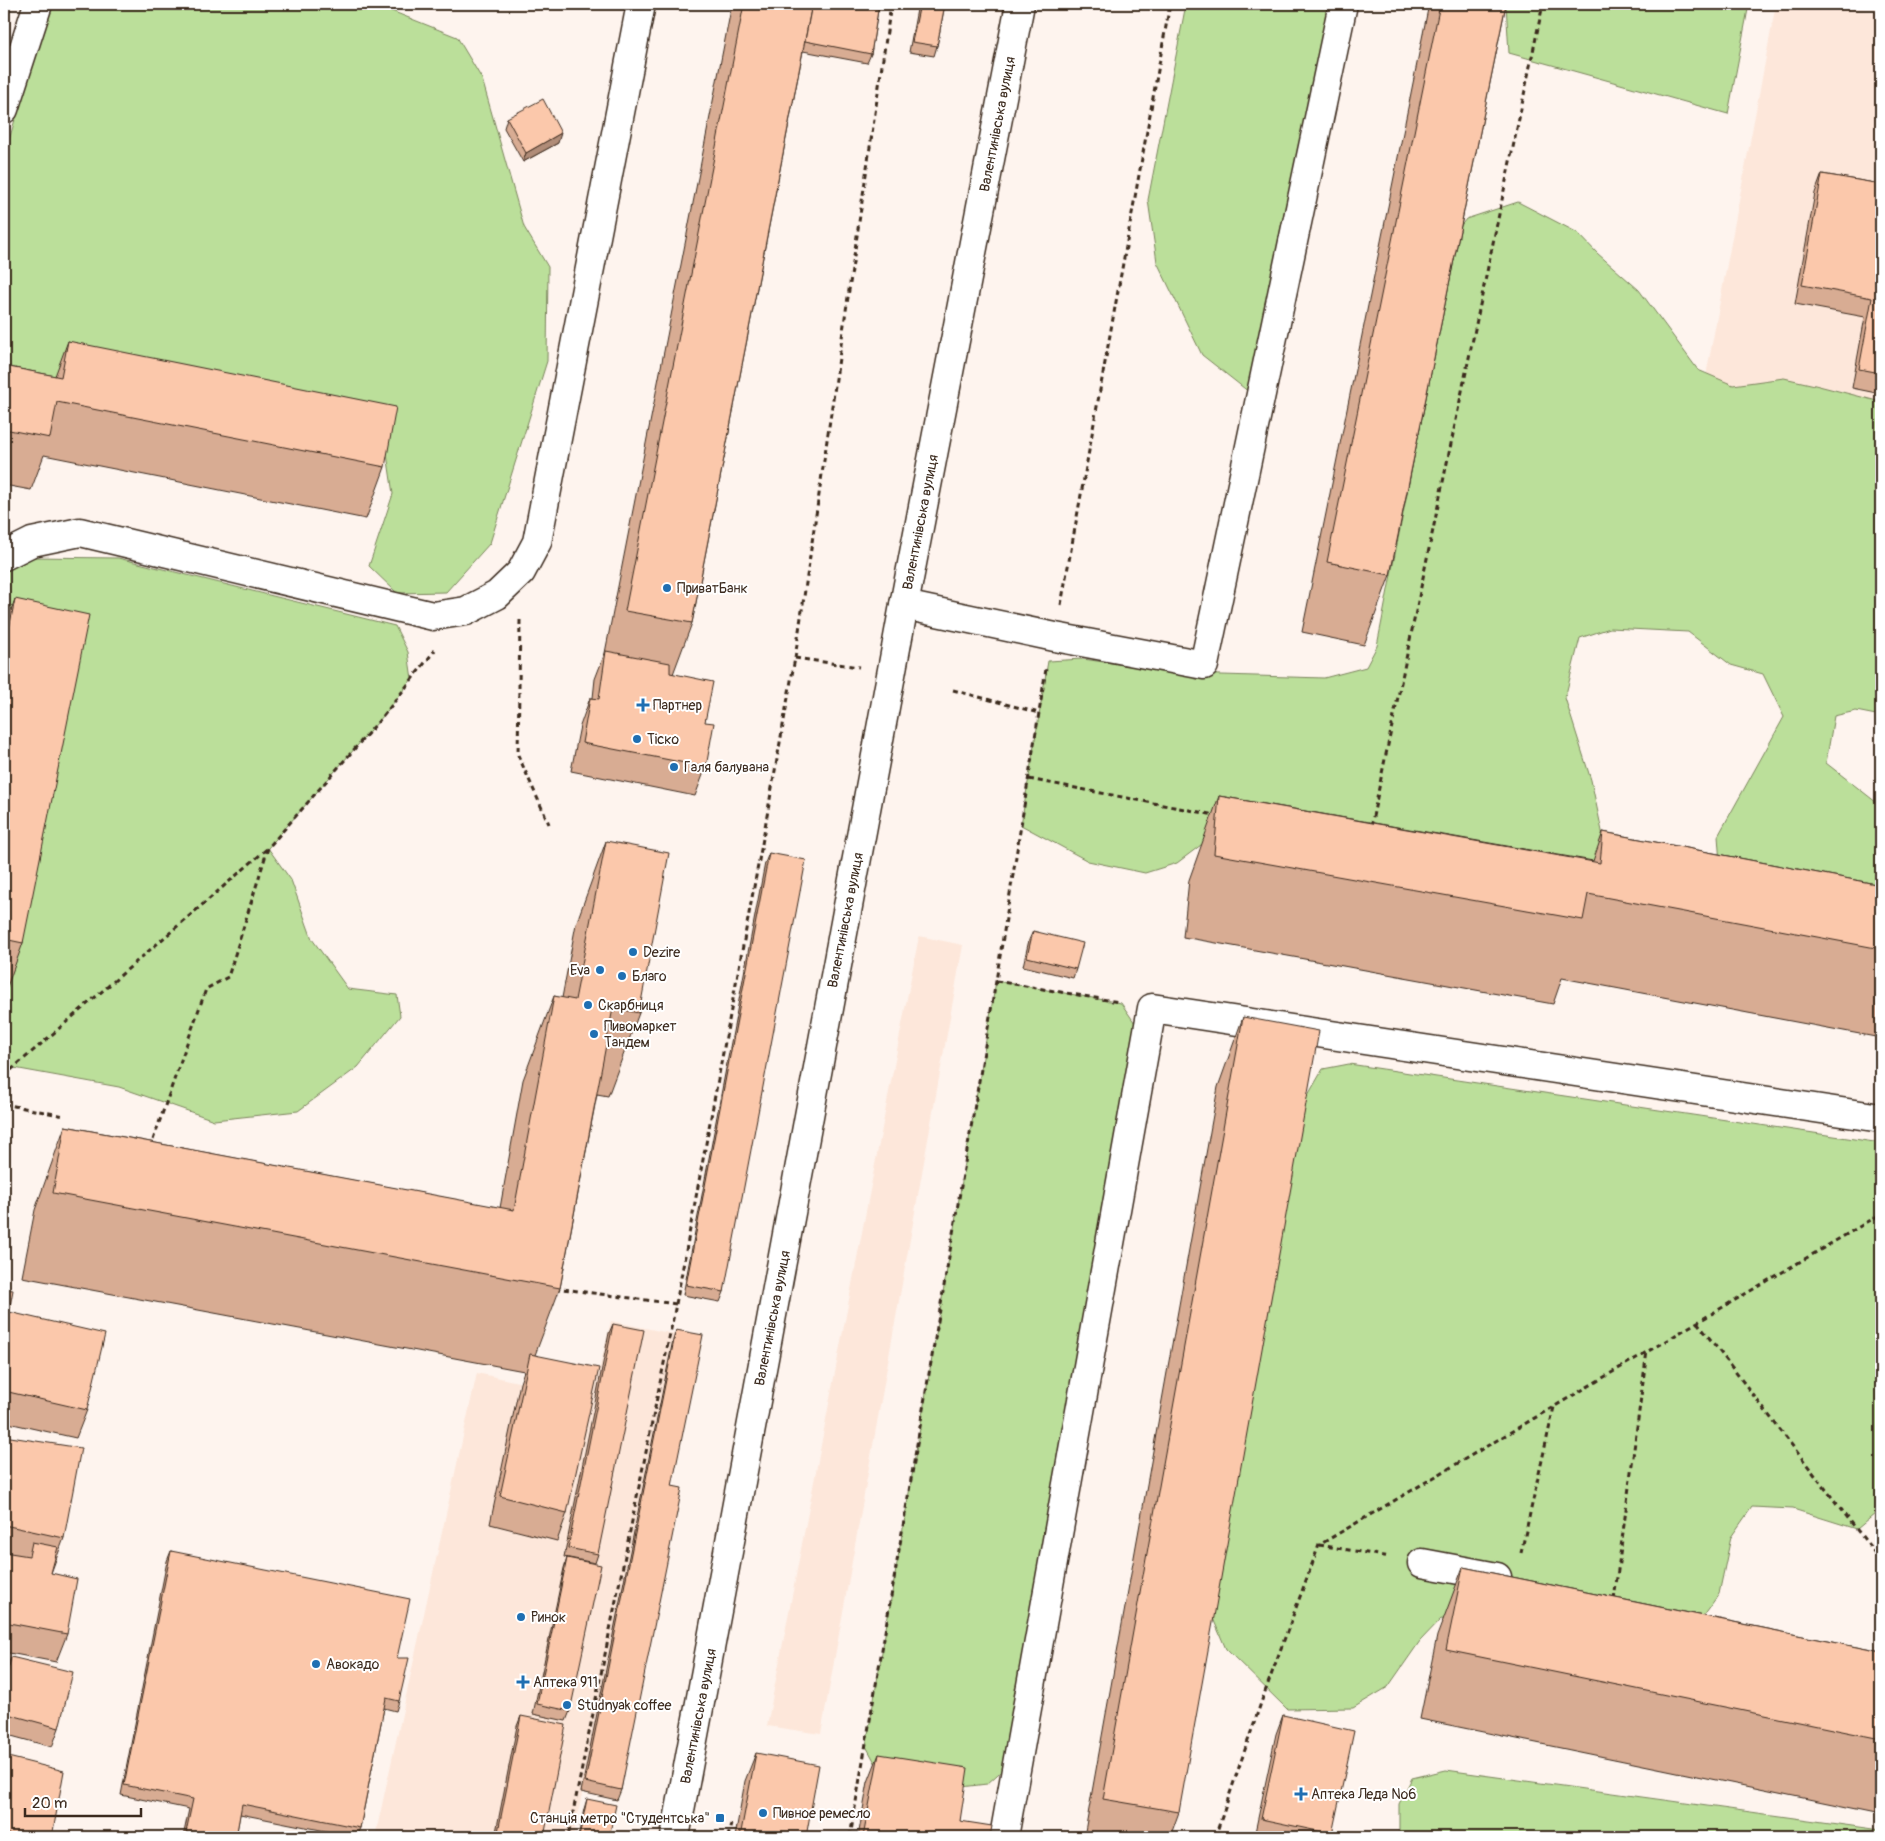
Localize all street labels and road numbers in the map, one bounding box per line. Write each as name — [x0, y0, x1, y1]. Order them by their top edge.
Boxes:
street label: Валентинівська вулиця — [976, 55, 1019, 193]
street label: Валентинівська вулиця — [899, 453, 942, 591]
street label: Валентинівська вулиця — [824, 851, 867, 989]
street label: Валентинівська вулиця — [751, 1249, 794, 1387]
street label: Валентинівська вулиця — [677, 1647, 720, 1785]

